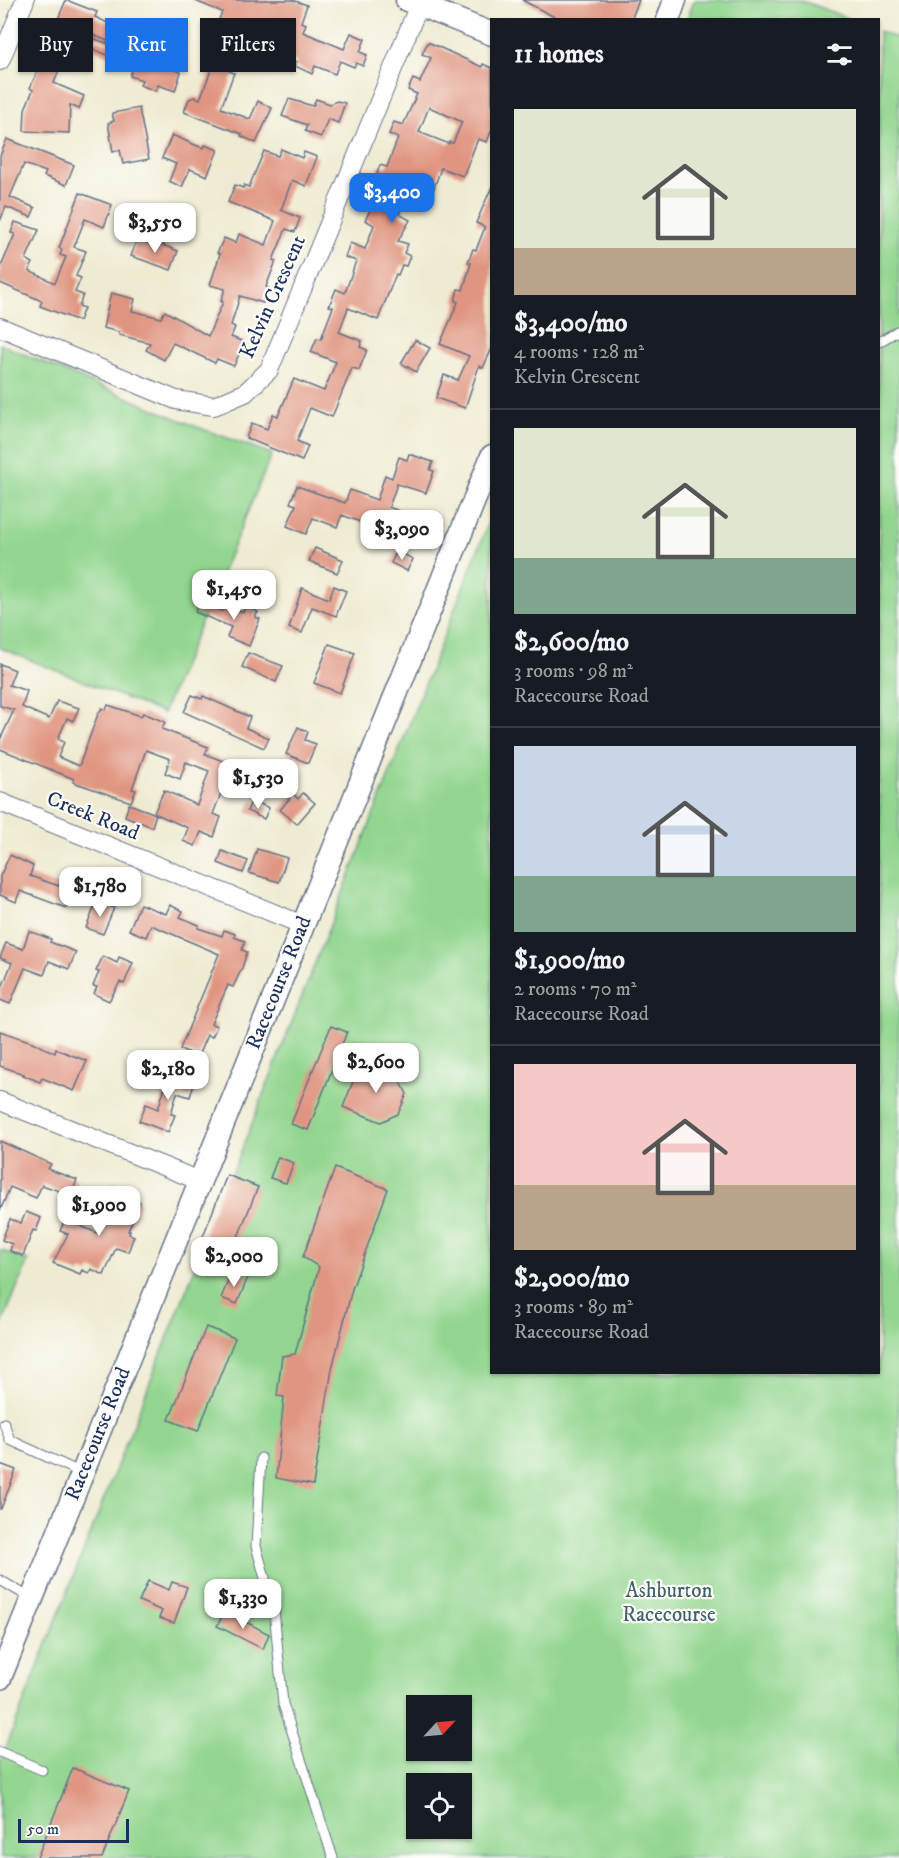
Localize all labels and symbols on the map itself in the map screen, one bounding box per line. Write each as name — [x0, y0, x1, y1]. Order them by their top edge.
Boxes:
pin: $3,400 — [343, 173, 441, 224]
pin: $3,550 — [106, 203, 204, 254]
street label: Kelvin Crescent — [234, 231, 312, 363]
pin: $3,090 — [353, 510, 451, 561]
pin: $1,450 — [185, 570, 283, 621]
pin: $1,530 — [209, 759, 307, 810]
street label: Creek Road — [43, 786, 144, 847]
pin: $1,780 — [51, 867, 149, 918]
street label: Racecourse Road — [240, 912, 318, 1053]
pin: $2,600 — [327, 1043, 425, 1094]
pin: $2,180 — [119, 1050, 217, 1101]
pin: $1,900 — [50, 1186, 148, 1237]
pin: $2,000 — [185, 1237, 283, 1288]
street label: Racecourse Road — [59, 1363, 137, 1504]
park label: Ashburton Racecourse — [622, 1578, 716, 1628]
pin: $1,330 — [194, 1579, 292, 1630]
north arrow — [406, 1695, 472, 1761]
scale bar — [18, 1816, 129, 1844]

